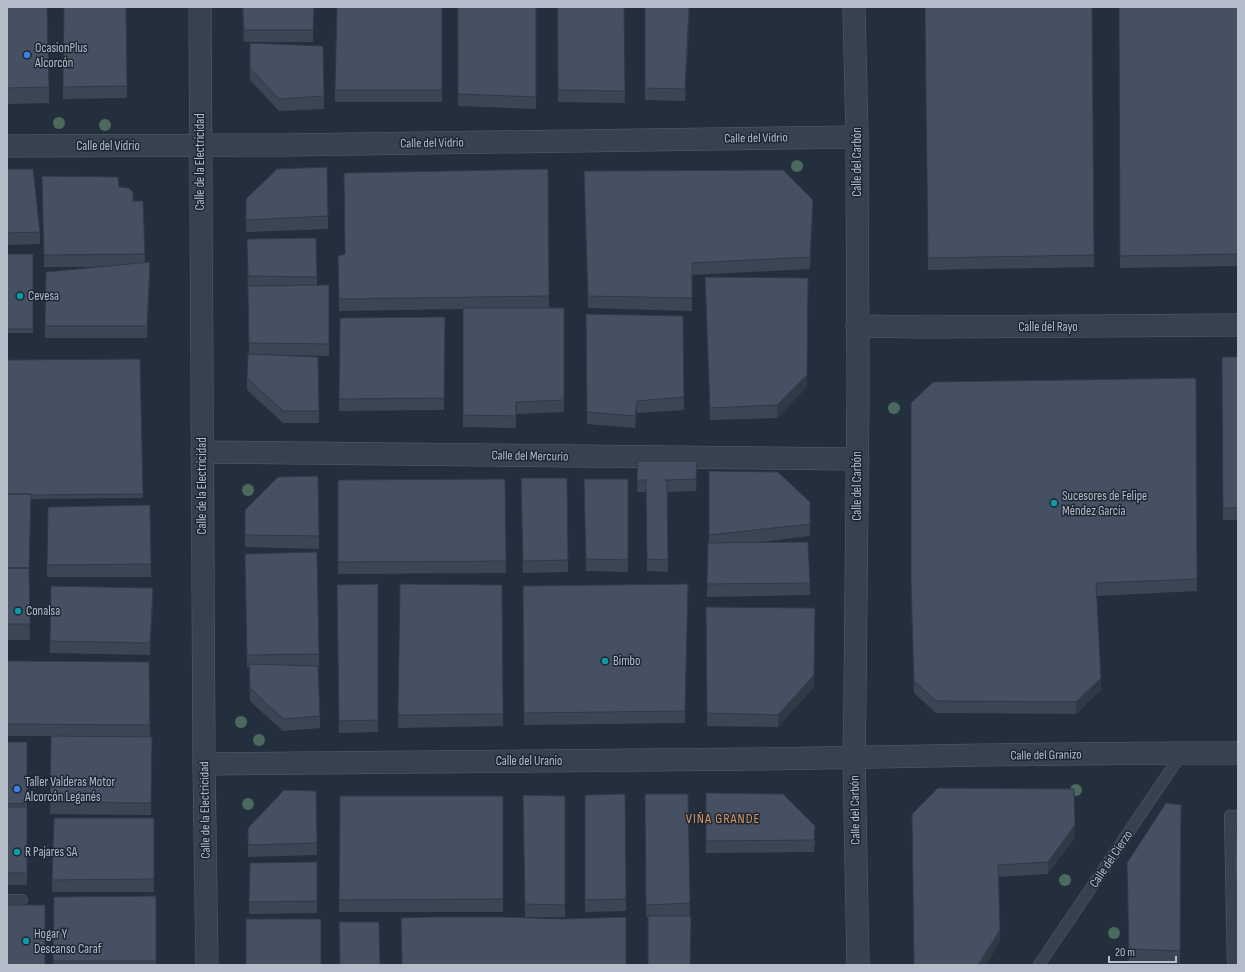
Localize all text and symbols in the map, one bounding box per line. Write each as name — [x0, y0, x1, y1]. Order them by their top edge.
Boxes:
place label: OcasionPlus Alcorcón — [34, 40, 88, 71]
marker: OcasionPlus Alcorcón — [22, 50, 32, 60]
street label: Calle de la Electricidad — [192, 113, 208, 211]
street label: Calle del Carbón — [849, 127, 865, 197]
street label: Calle del Vidrio — [724, 129, 788, 147]
street label: Calle del Vidrio — [400, 134, 464, 152]
street label: Calle del Vidrio — [76, 138, 140, 154]
place label: Cevesa — [28, 288, 59, 304]
marker: Cevesa — [15, 291, 25, 301]
street label: Calle del Rayo — [1018, 319, 1078, 335]
street label: Calle de la Electricidad — [194, 437, 210, 535]
street label: Calle del Mercurio — [491, 447, 569, 465]
street label: Calle del Carbón — [849, 451, 865, 521]
place label: Sucesores de Felipe Méndez García — [1062, 488, 1147, 519]
marker: Sucesores de Felipe Méndez García — [1049, 498, 1059, 508]
place label: Conalsa — [26, 603, 60, 619]
marker: Conalsa — [13, 606, 23, 616]
place label: Bimbo — [613, 653, 640, 669]
marker: Bimbo — [600, 656, 610, 666]
street label: Calle del Granizo — [1010, 746, 1082, 764]
street label: Calle del Uranio — [496, 753, 562, 769]
street label: Calle de la Electricidad — [196, 761, 214, 859]
place label: Taller Valderas Motor Alcorcón Leganés — [24, 774, 115, 805]
street label: Calle del Carbón — [846, 775, 864, 845]
marker: Taller Valderas Motor Alcorcón Leganés — [12, 784, 22, 794]
district label: VIÑA GRANDE — [686, 810, 760, 827]
street label: Calle del Cierzo — [1086, 827, 1136, 891]
place label: R Pajares SA — [25, 844, 78, 860]
marker: R Pajares SA — [12, 847, 22, 857]
place label: Hogar Y Descanso Caraf — [34, 926, 102, 957]
marker: Hogar Y Descanso Caraf — [21, 936, 31, 946]
scale bar — [1109, 938, 1176, 964]
text: 20 m — [1115, 945, 1135, 960]

